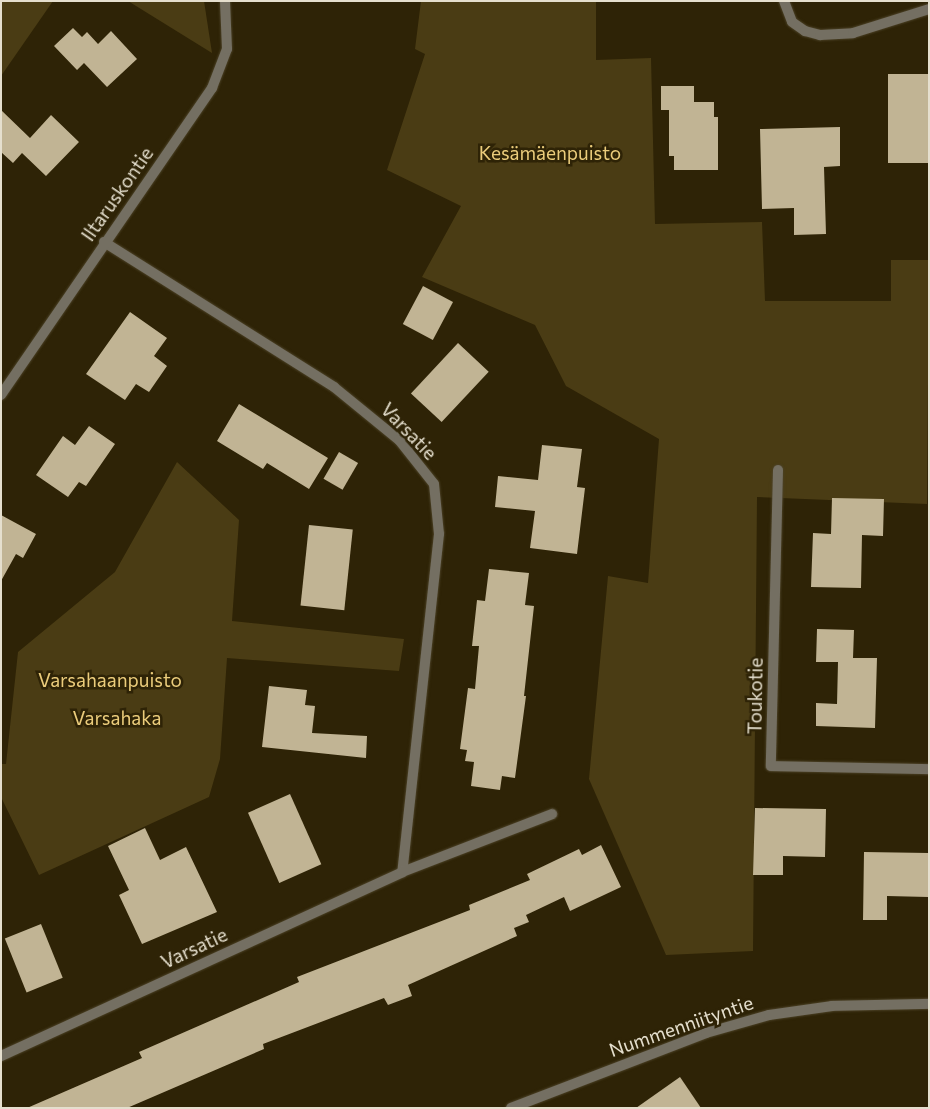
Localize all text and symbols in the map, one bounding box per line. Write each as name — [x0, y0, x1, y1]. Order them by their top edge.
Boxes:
park label: Kesämäenpuisto — [479, 142, 621, 164]
street label: Iltaruskontie — [76, 143, 158, 245]
street label: Varsatie — [376, 398, 442, 464]
street label: Toukotie — [743, 658, 767, 734]
park label: Varsahaanpuisto — [38, 669, 182, 691]
park label: Varsahaka — [73, 707, 161, 729]
street label: Varsatie — [157, 923, 231, 973]
street label: Nummenniityntie — [606, 991, 756, 1061]

